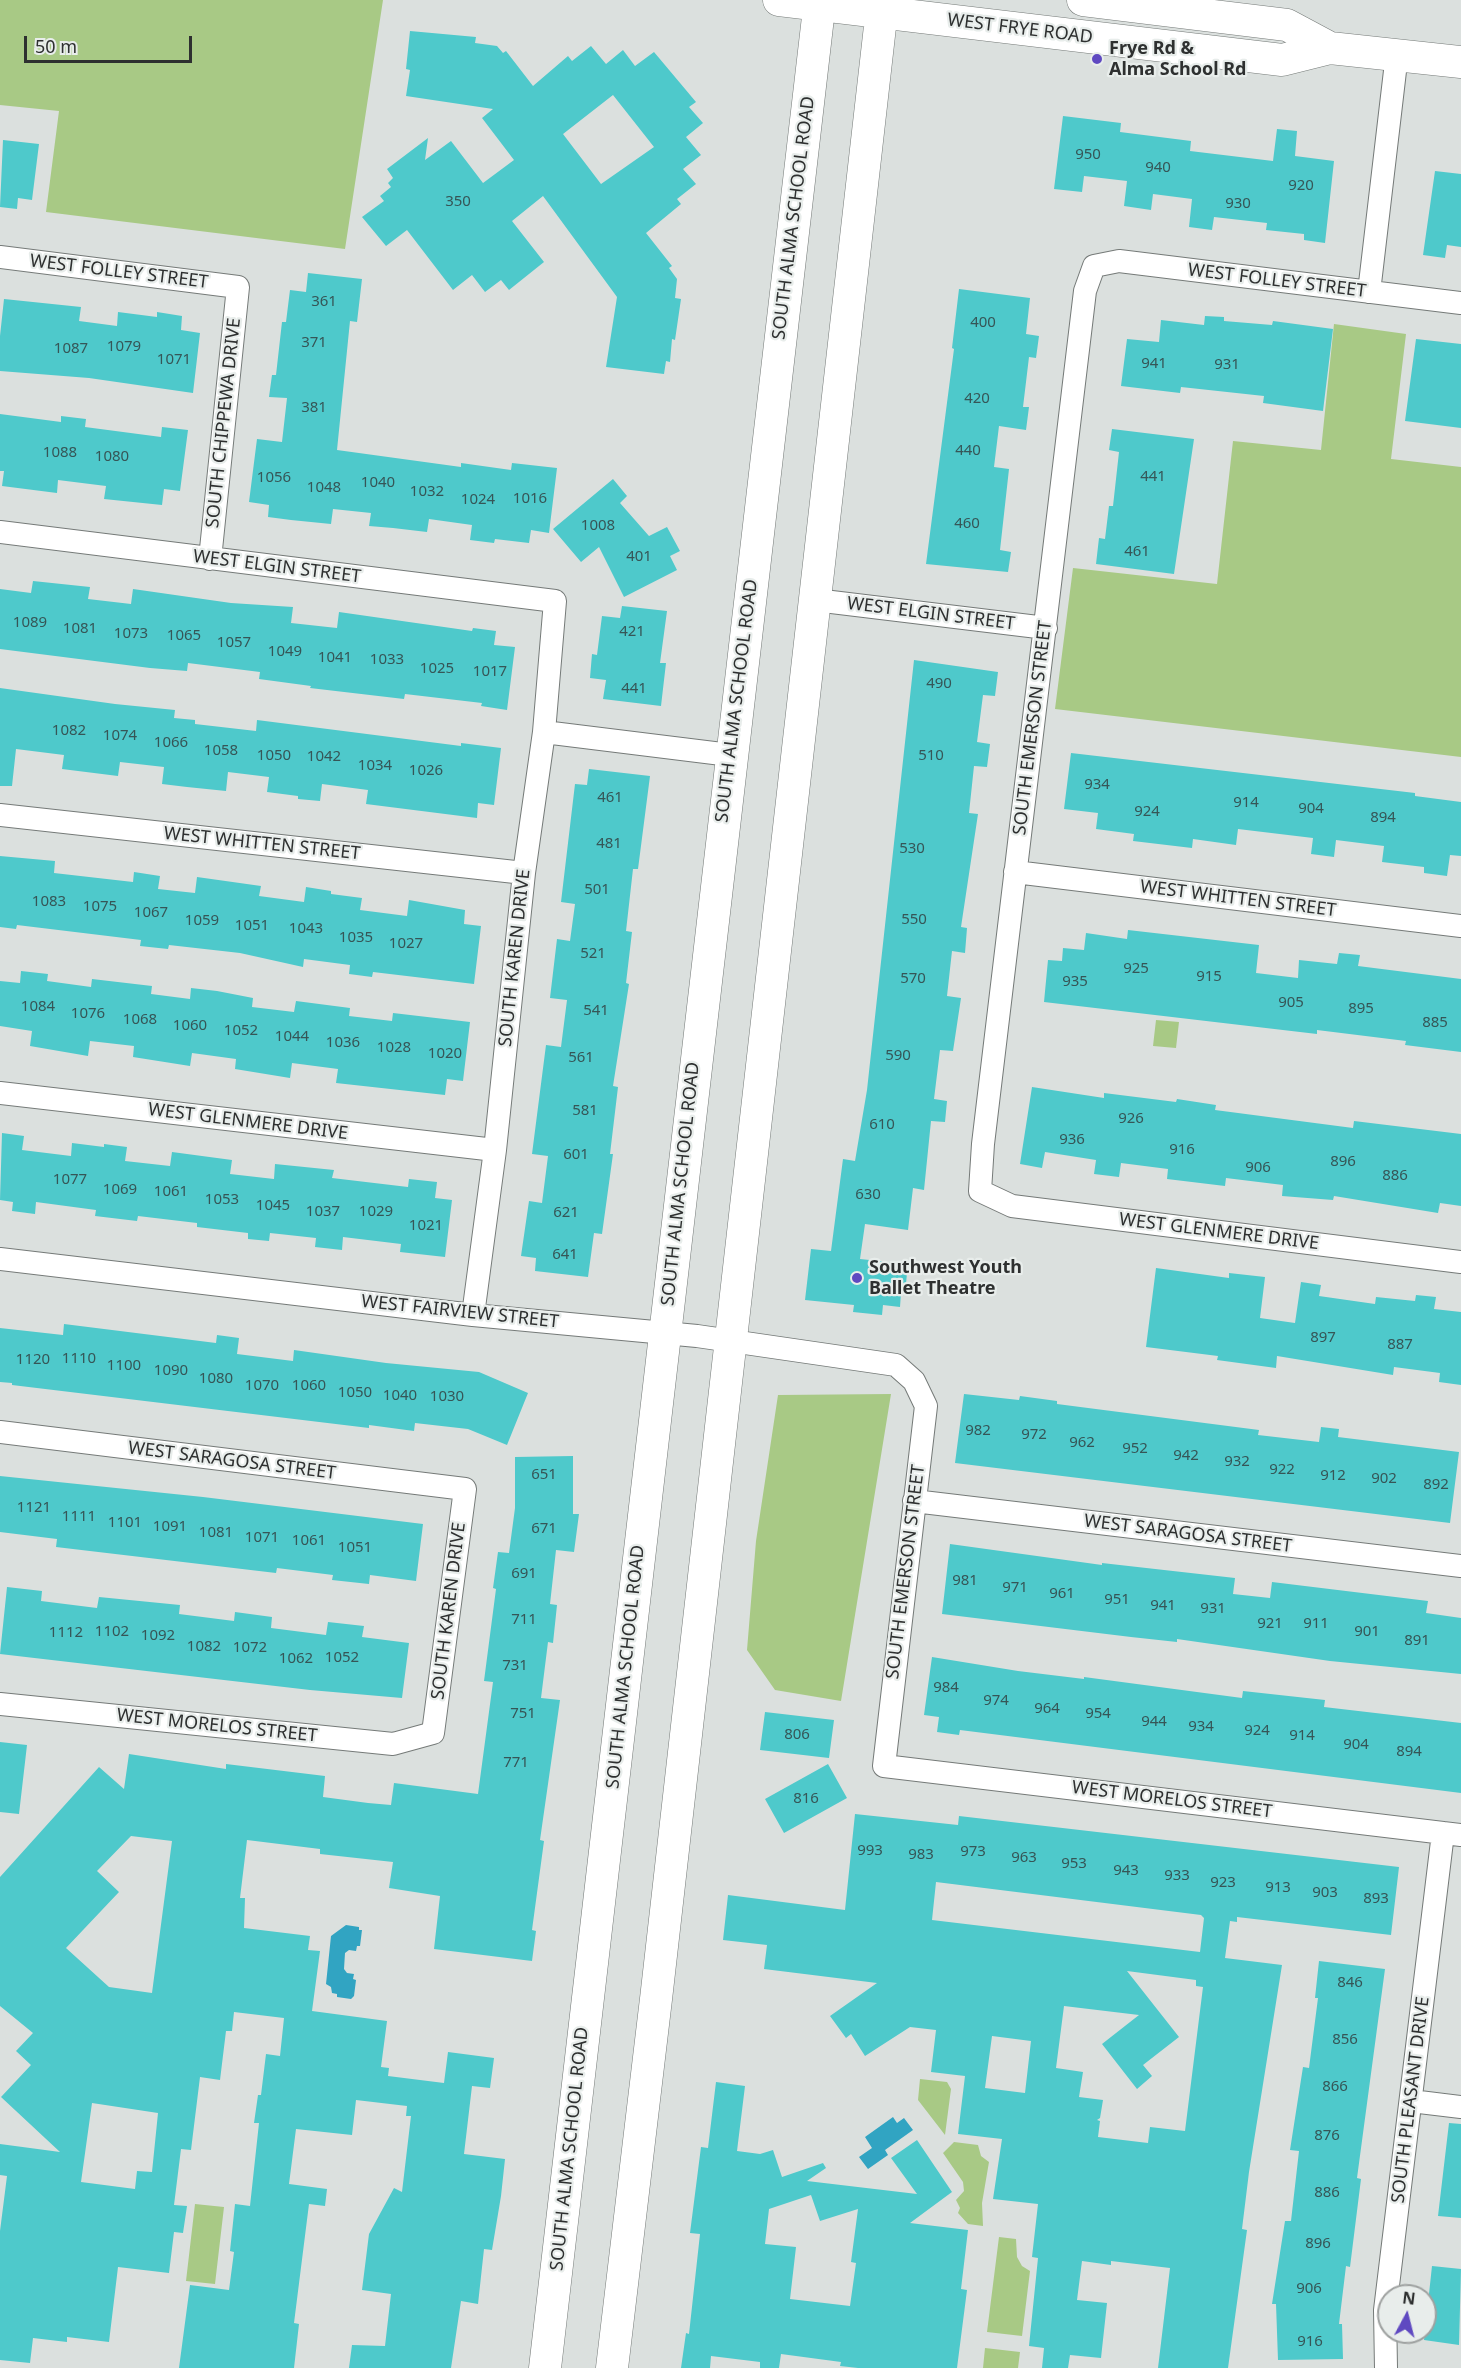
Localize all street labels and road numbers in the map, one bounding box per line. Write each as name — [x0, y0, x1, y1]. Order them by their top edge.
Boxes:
street label: WEST FRYE ROAD — [946, 9, 1094, 49]
street label: SOUTH ALMA SCHOOL ROAD — [768, 95, 820, 341]
street label: WEST FOLLEY STREET — [29, 250, 209, 294]
street label: WEST FOLLEY STREET — [1187, 259, 1367, 303]
street label: SOUTH CHIPPEWA DRIVE — [202, 317, 246, 529]
street label: WEST ELGIN STREET — [192, 546, 362, 588]
street label: SOUTH ALMA SCHOOL ROAD — [711, 578, 763, 824]
street label: WEST ELGIN STREET — [846, 593, 1016, 635]
street label: SOUTH EMERSON STREET — [1009, 619, 1057, 837]
street label: WEST WHITTEN STREET — [163, 823, 361, 865]
street label: SOUTH KAREN DRIVE — [495, 868, 535, 1048]
street label: WEST WHITTEN STREET — [1139, 876, 1337, 922]
street label: SOUTH ALMA SCHOOL ROAD — [657, 1061, 705, 1307]
street label: WEST GLENMERE DRIVE — [147, 1099, 349, 1145]
street label: WEST GLENMERE DRIVE — [1118, 1209, 1320, 1255]
street label: WEST FAIRVIEW STREET — [360, 1291, 560, 1333]
street label: WEST SARAGOSA STREET — [127, 1438, 337, 1484]
street label: SOUTH EMERSON STREET — [882, 1463, 930, 1681]
street label: WEST SARAGOSA STREET — [1083, 1511, 1293, 1557]
street label: SOUTH KAREN DRIVE — [427, 1521, 471, 1701]
street label: SOUTH ALMA SCHOOL ROAD — [602, 1544, 650, 1790]
street label: WEST MORELOS STREET — [116, 1705, 318, 1747]
street label: WEST MORELOS STREET — [1071, 1777, 1273, 1823]
street label: SOUTH PLEASANT DRIVE — [1388, 1995, 1434, 2205]
street label: SOUTH ALMA SCHOOL ROAD — [546, 2026, 594, 2272]

